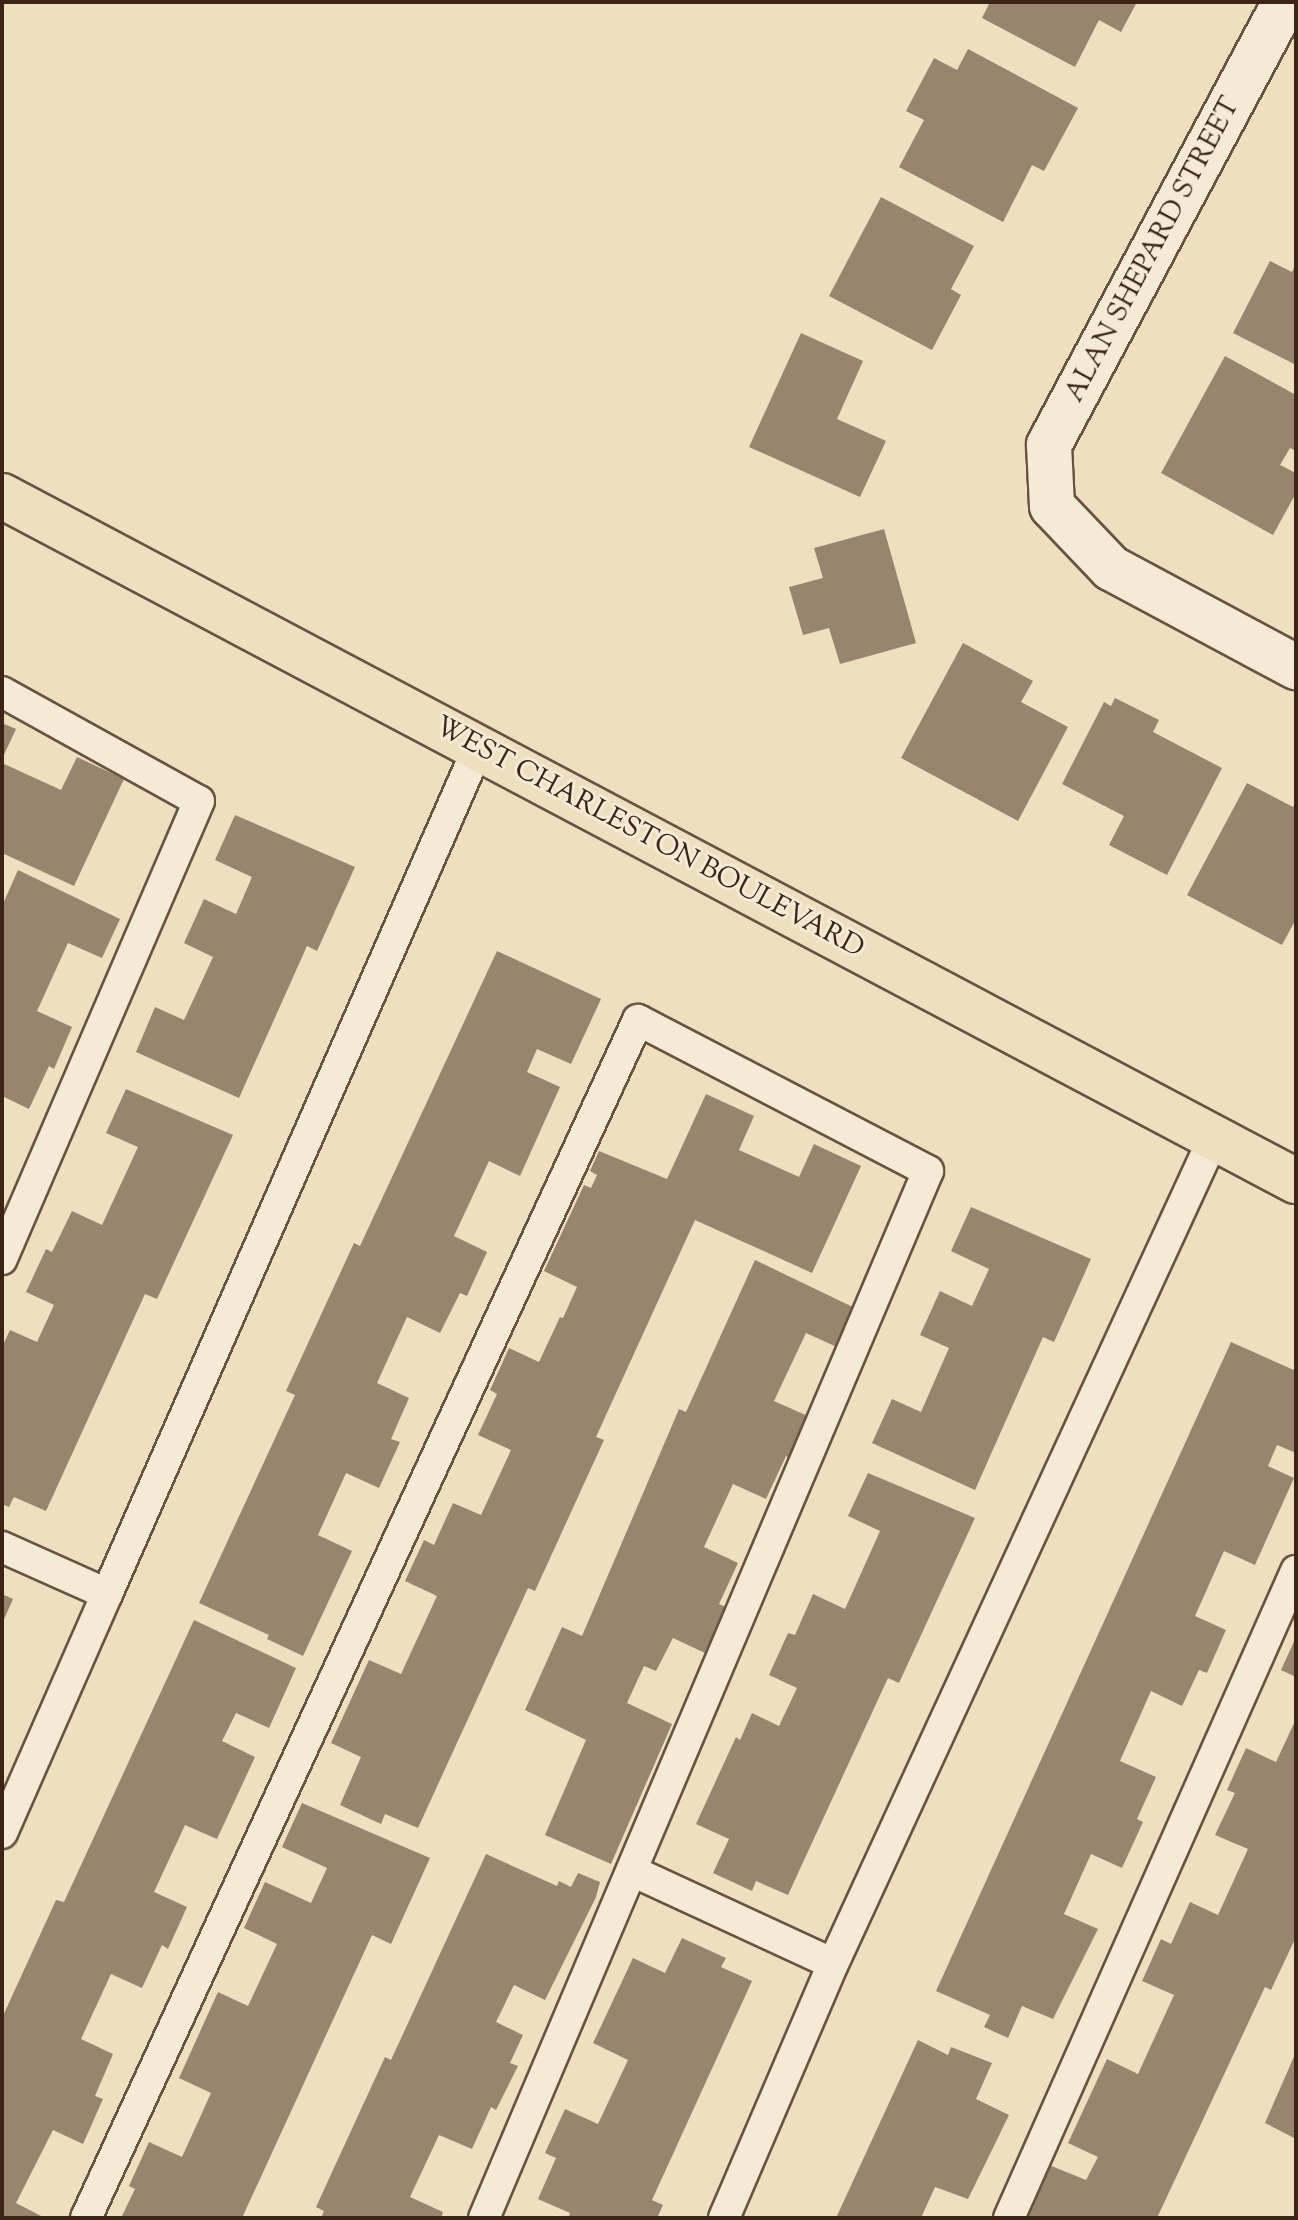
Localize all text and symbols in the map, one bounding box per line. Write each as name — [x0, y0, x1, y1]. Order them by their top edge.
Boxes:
street label: ALAN SHEPARD STREET — [1058, 92, 1248, 408]
street label: WEST CHARLESTON BOULEVARD — [428, 710, 870, 966]

